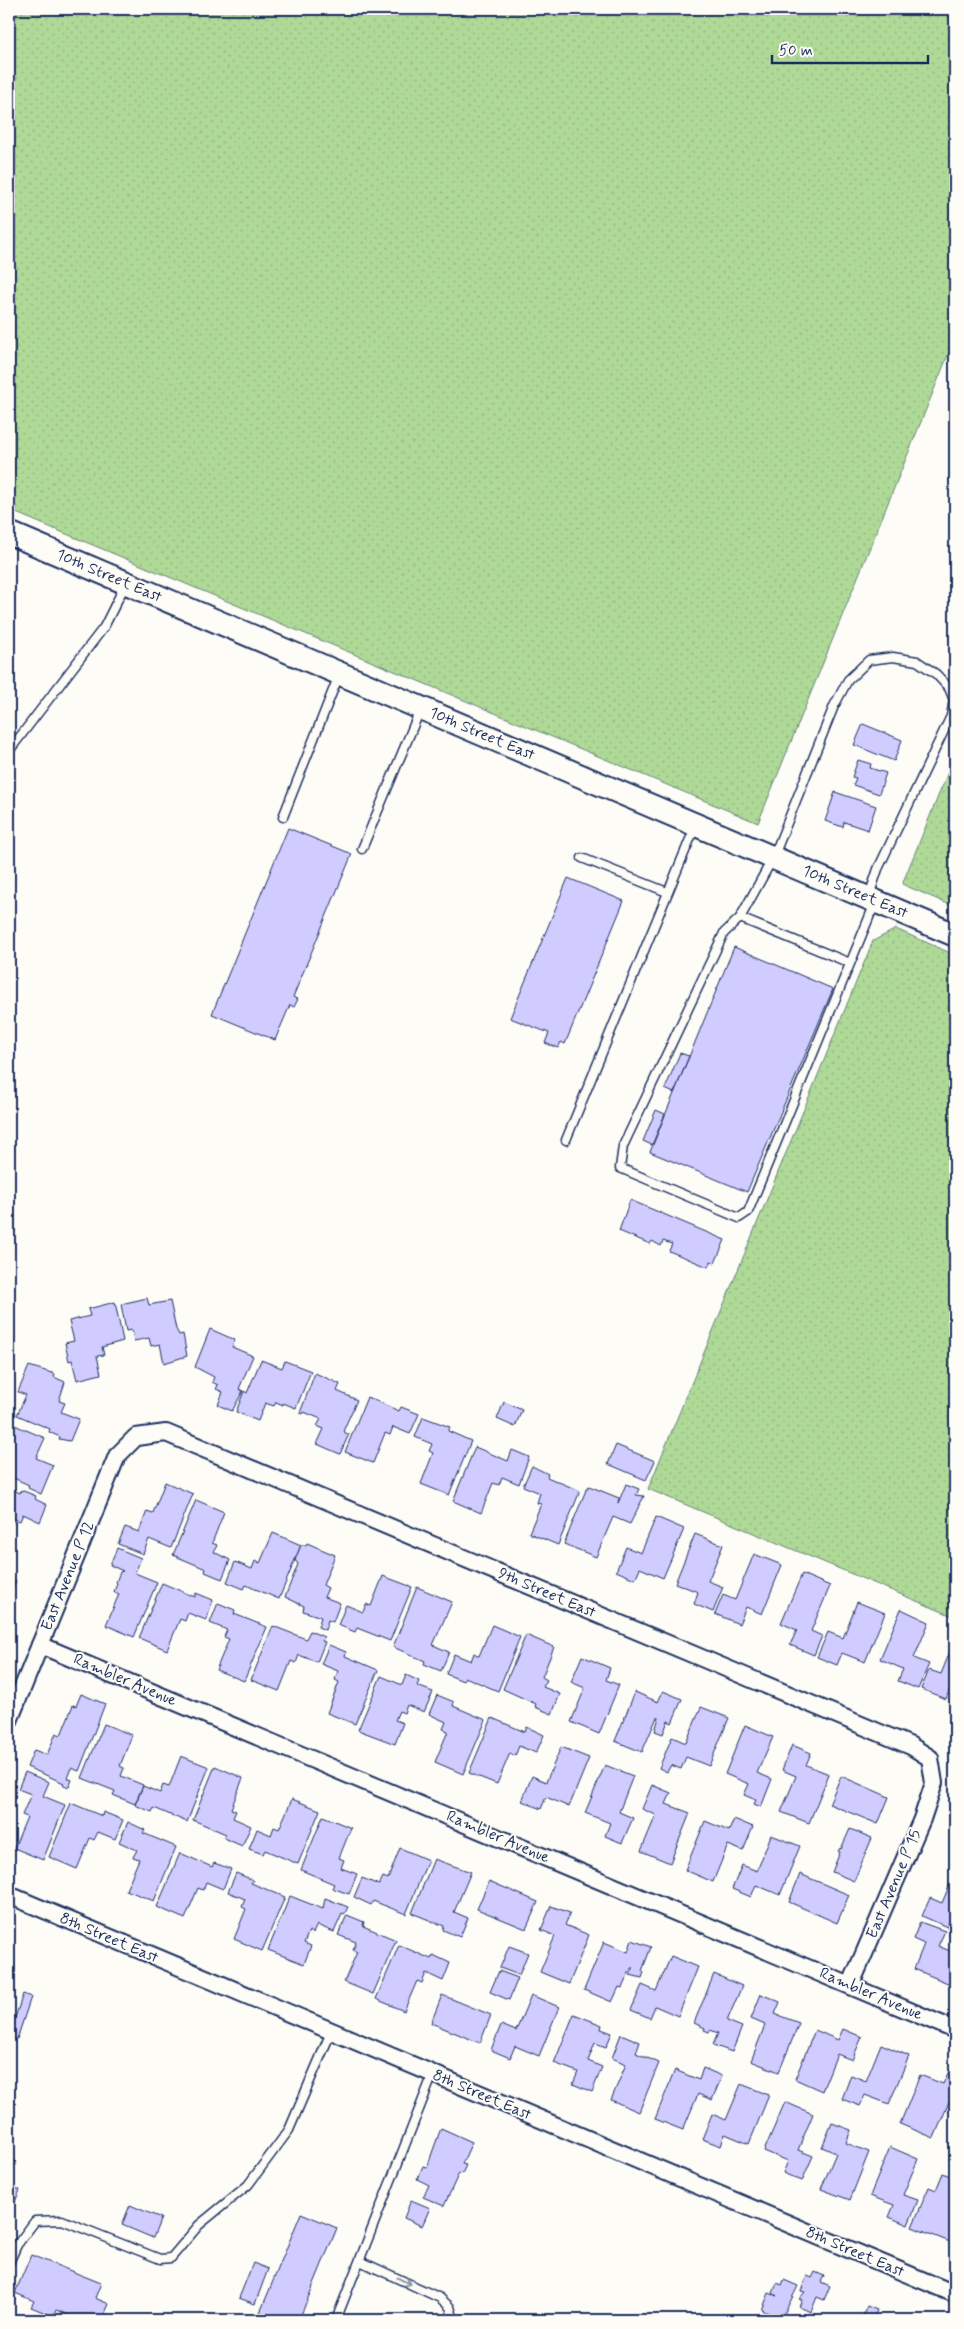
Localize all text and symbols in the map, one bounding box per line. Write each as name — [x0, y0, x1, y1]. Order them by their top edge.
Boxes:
scale bar — [772, 32, 928, 64]
text: 50 m — [779, 41, 813, 61]
street label: 10th Street East — [53, 544, 165, 608]
street label: 10th Street East — [426, 702, 538, 766]
street label: 10th Street East — [799, 860, 911, 924]
street label: East Avenue P 12 — [36, 1518, 100, 1634]
street label: 9th Street East — [495, 1563, 599, 1623]
street label: Rambler Avenue — [70, 1649, 180, 1711]
street label: Rambler Avenue — [443, 1806, 553, 1868]
street label: East Avenue P 15 — [862, 1826, 926, 1942]
street label: 8th Street East — [56, 1908, 162, 1968]
street label: Rambler Avenue — [816, 1963, 926, 2025]
street label: 8th Street East — [429, 2065, 535, 2125]
street label: 8th Street East — [802, 2222, 908, 2282]
one-way arrow — [396, 2277, 411, 2286]

